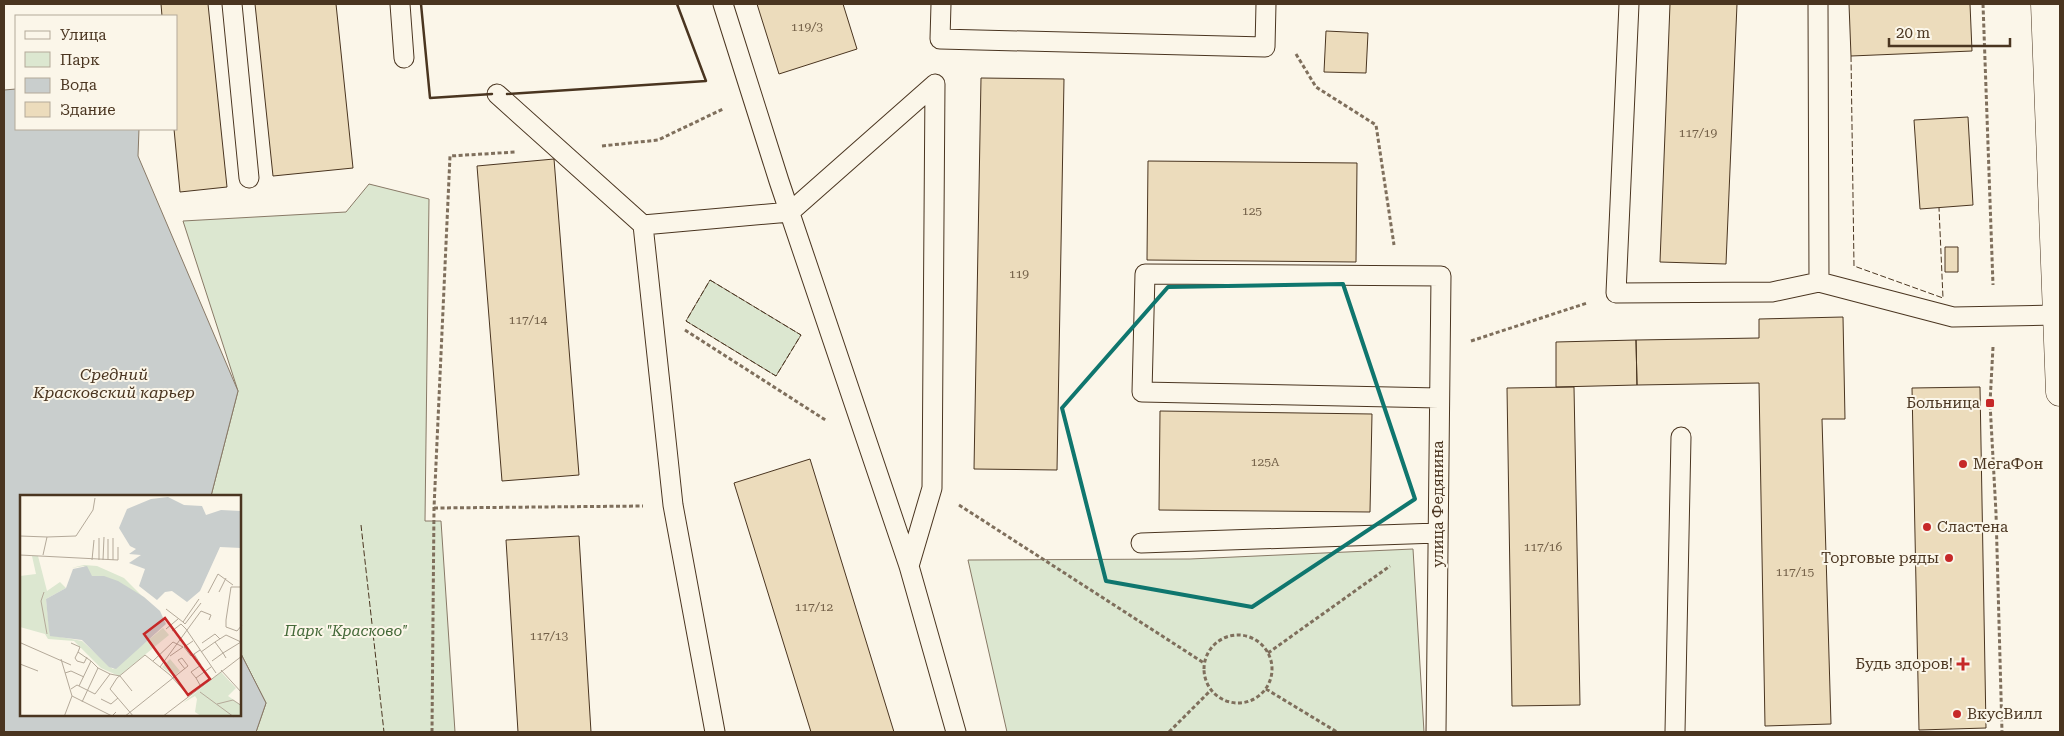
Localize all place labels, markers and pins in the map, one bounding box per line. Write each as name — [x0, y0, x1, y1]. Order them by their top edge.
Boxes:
place label: Больница — [1906, 394, 1980, 412]
marker: Больница — [1984, 397, 1996, 409]
place label: МегаФон — [1973, 455, 2043, 473]
marker: МегаФон — [1957, 458, 1969, 470]
place label: Сластена — [1937, 518, 2008, 536]
marker: Сластена — [1921, 521, 1933, 533]
place label: Торговые ряды — [1821, 549, 1939, 567]
marker: Торговые ряды — [1943, 552, 1955, 564]
place label: Будь здоров! — [1855, 655, 1953, 673]
marker: Будь здоров! — [1957, 658, 1969, 670]
place label: ВкусВилл — [1967, 705, 2043, 723]
marker: ВкусВилл — [1951, 708, 1963, 720]

